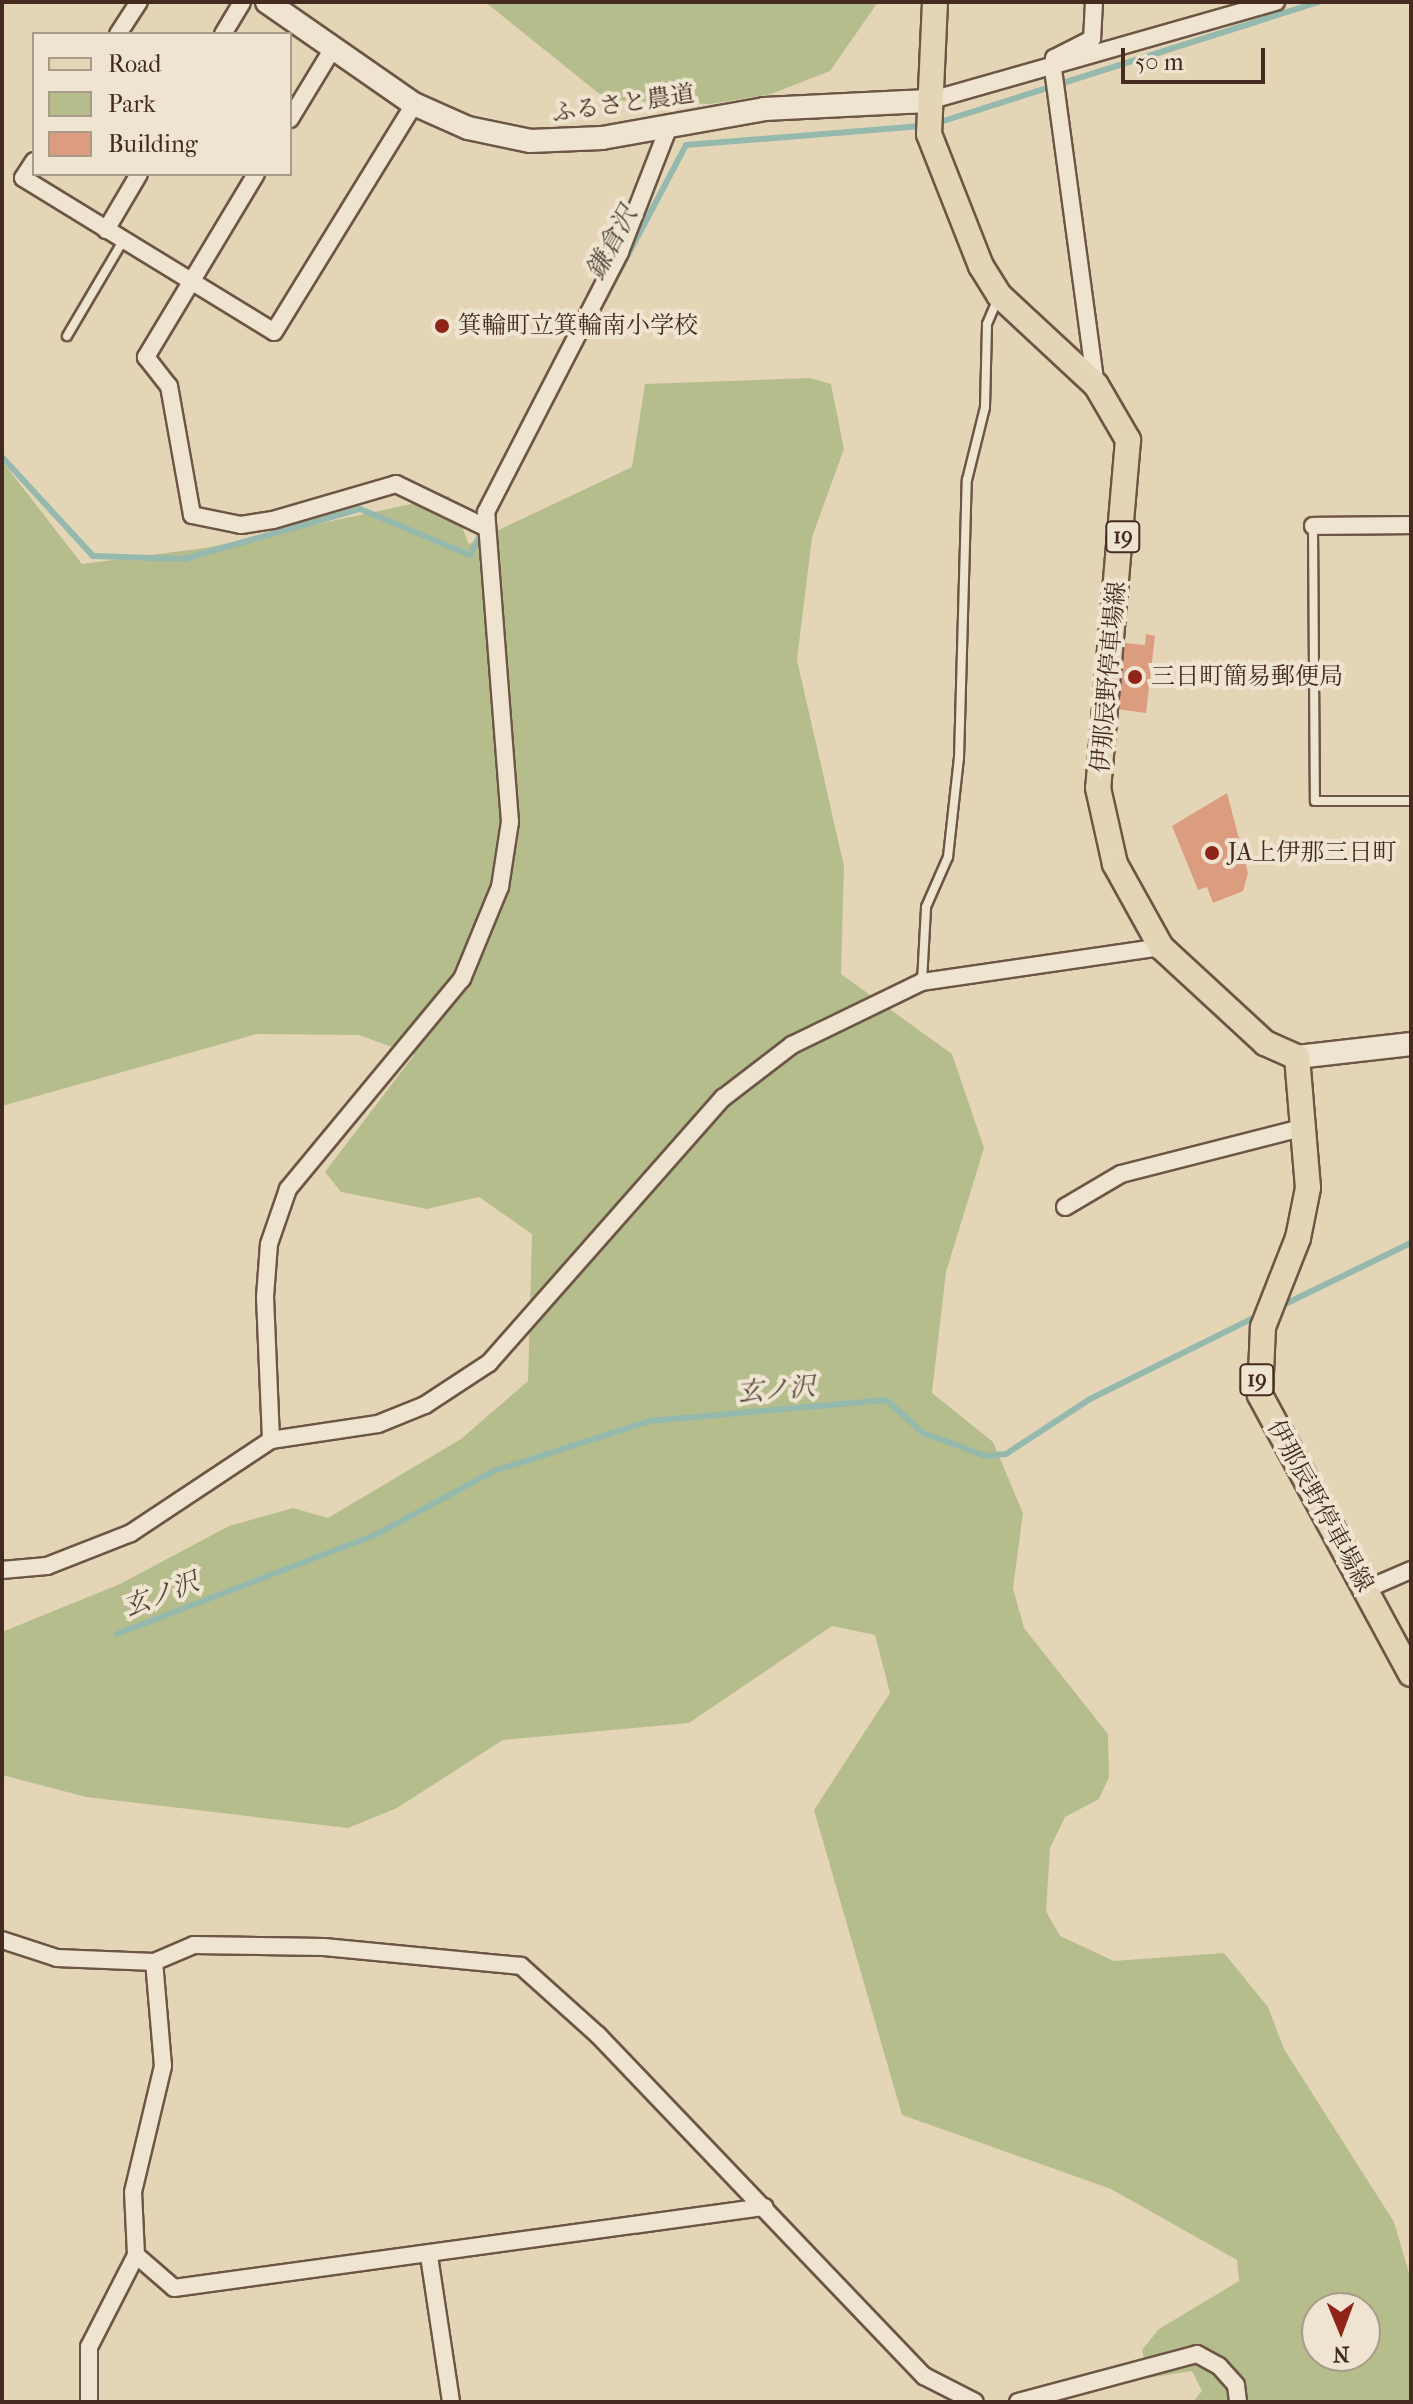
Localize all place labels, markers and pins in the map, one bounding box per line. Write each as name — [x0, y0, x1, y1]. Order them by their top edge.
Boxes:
place label: 箕輪町立箕輪南小学校 — [458, 312, 698, 340]
marker: 箕輪町立箕輪南小学校 — [433, 317, 451, 335]
place label: 三日町簡易郵便局 — [1151, 663, 1343, 691]
marker: 三日町簡易郵便局 — [1126, 668, 1144, 686]
place label: JA上伊那三日町 — [1228, 839, 1396, 867]
marker: JA上伊那三日町 — [1203, 844, 1221, 862]

